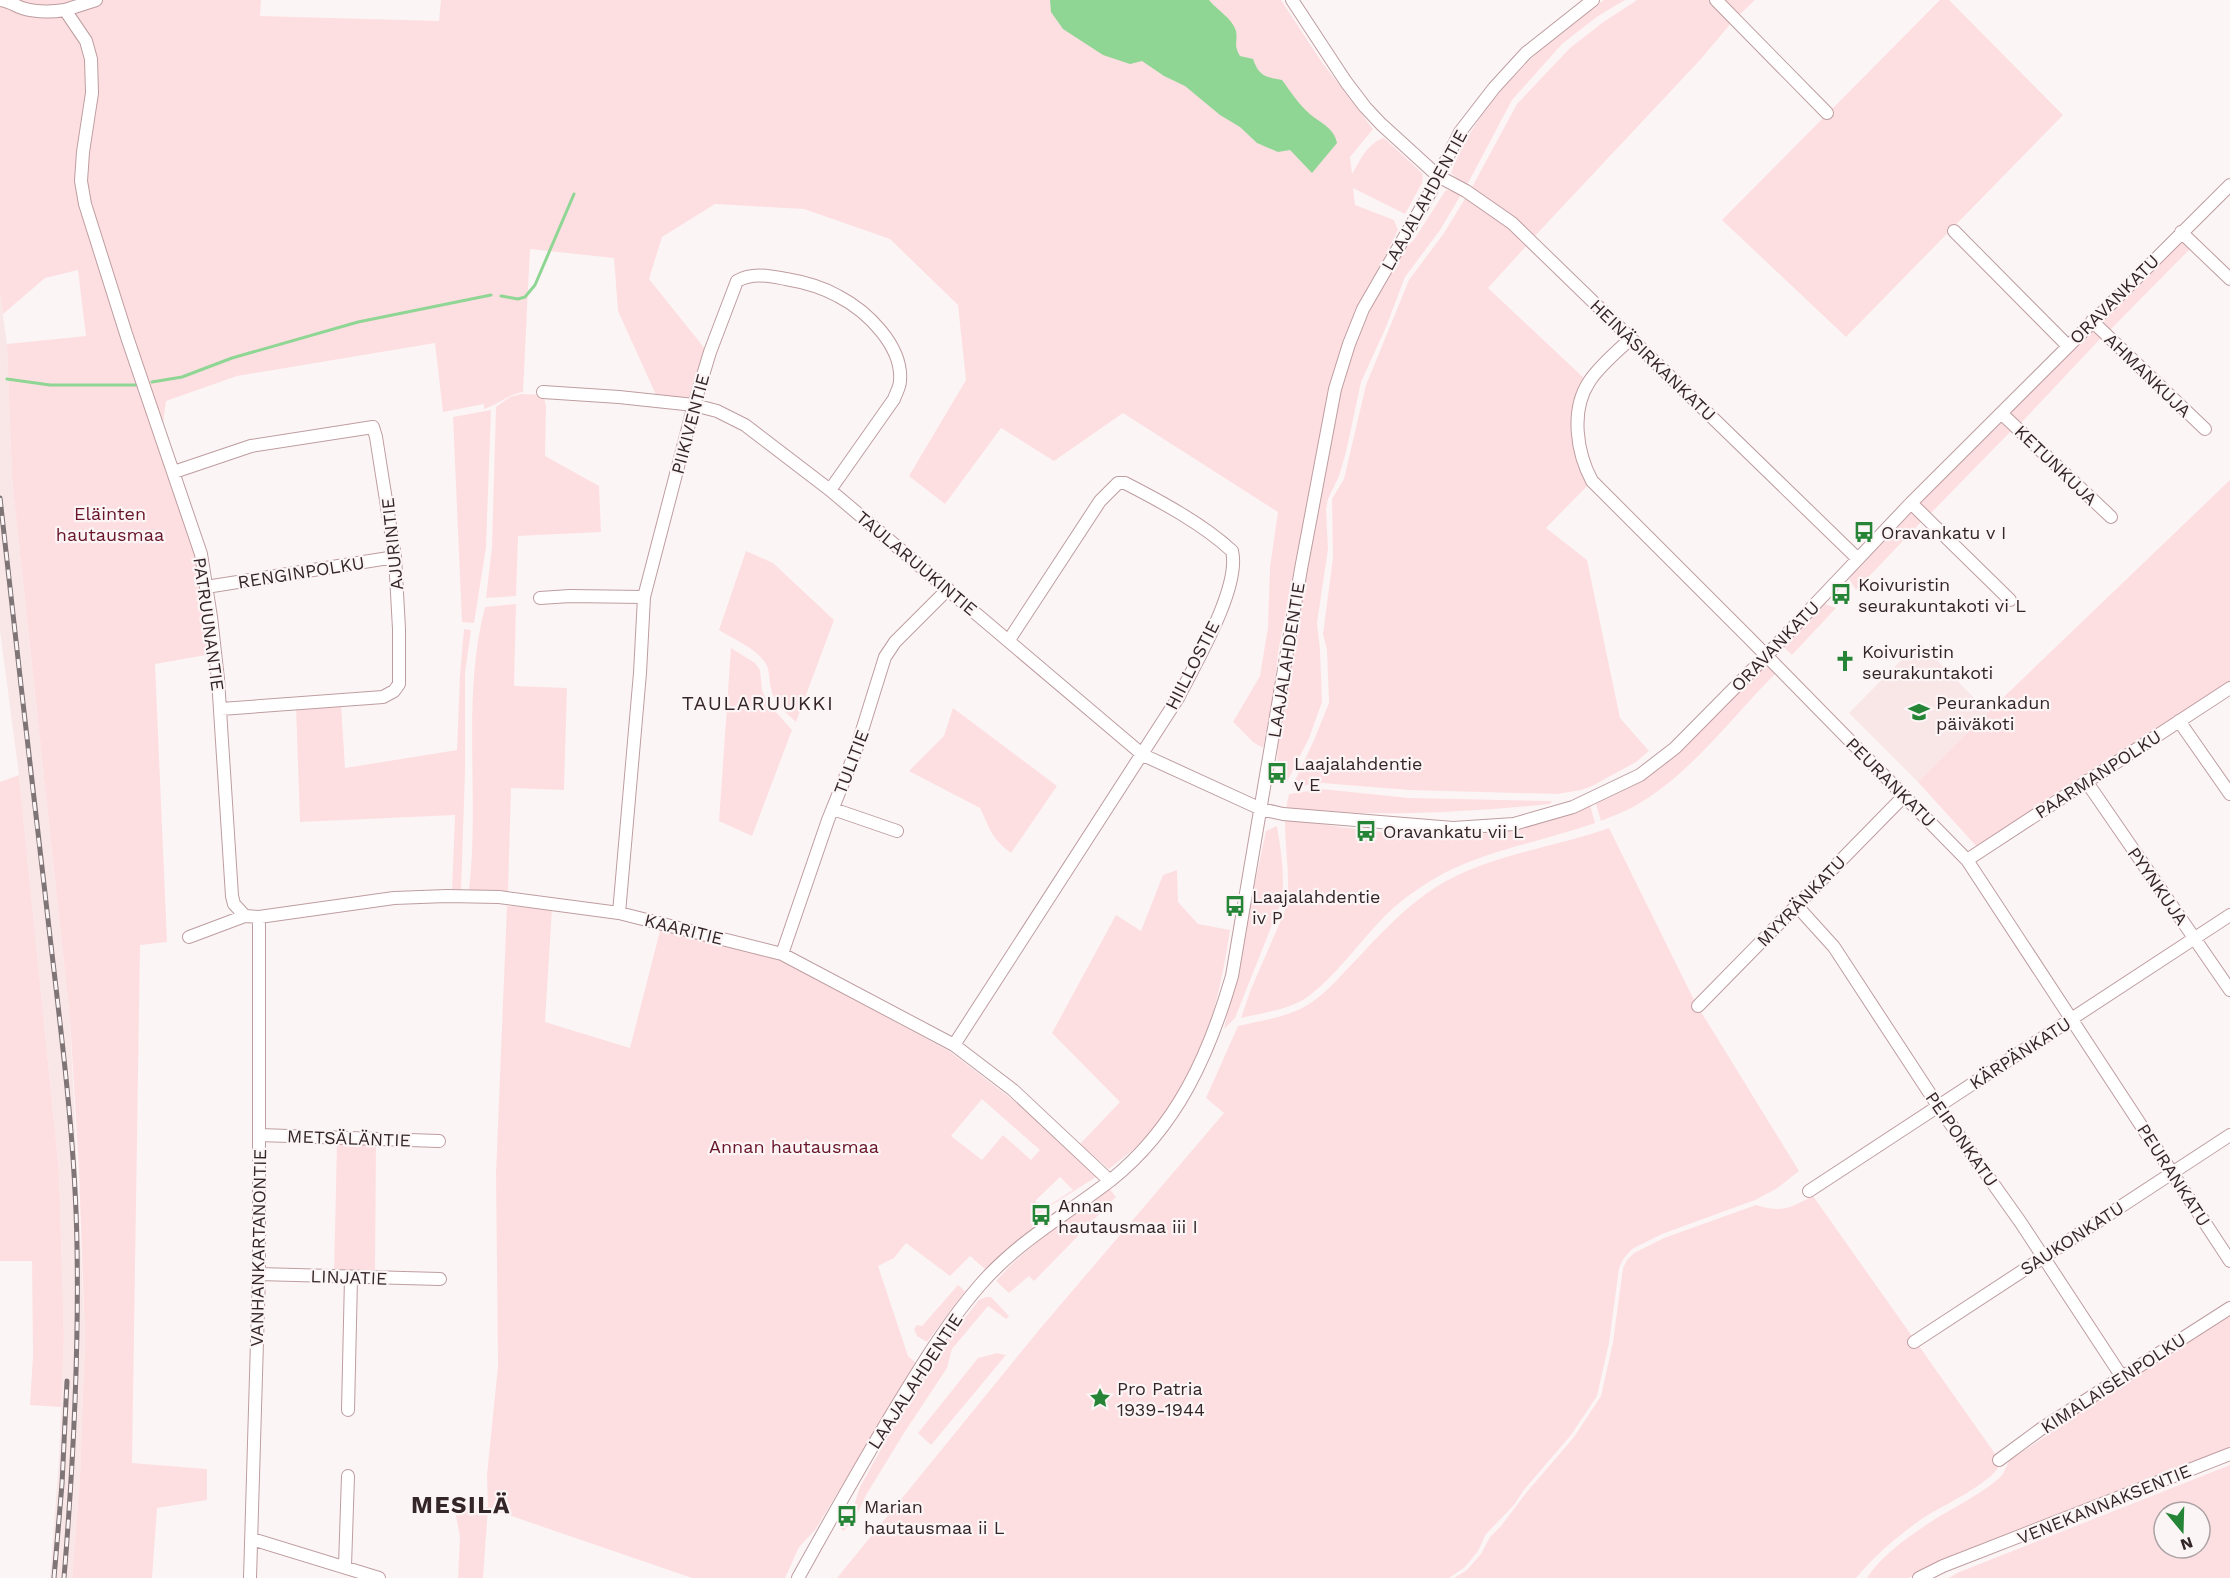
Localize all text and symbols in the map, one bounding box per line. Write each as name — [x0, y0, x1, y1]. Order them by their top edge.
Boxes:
street label: LAAJALAHDENTIE — [1377, 126, 1471, 274]
street label: ORAVANKATU — [2065, 250, 2163, 348]
street label: HEINÄSIRKANKATU — [1586, 295, 1720, 425]
street label: AHMANKUJA — [2101, 329, 2196, 421]
street label: PIIKIVENTIE — [667, 372, 713, 476]
street label: KETUNKUJA — [2010, 421, 2102, 510]
street label: AJURINTIE — [377, 497, 407, 591]
park label: Eläinten hautausmaa — [56, 503, 164, 545]
street label: TAULARUUKINTIE — [852, 506, 982, 620]
bus stop icon: Oravankatu v I — [1852, 520, 1876, 544]
place label: Oravankatu v I — [1881, 522, 2006, 543]
street label: RENGINPOLKU — [236, 552, 366, 592]
street label: PATRUUNANTIE — [189, 556, 229, 692]
place label: Koivuristin seurakuntakoti vi L — [1858, 574, 2026, 616]
street label: LAAJALAHDENTIE — [1263, 581, 1309, 739]
bus stop icon: Koivuristin seurakuntakoti vi L — [1829, 582, 1853, 606]
street label: ORAVANKATU — [1727, 596, 1823, 696]
street label: HIILLOSTIE — [1161, 617, 1223, 713]
place label: Koivuristin seurakuntakoti — [1862, 641, 1993, 683]
church icon: Koivuristin seurakuntakoti — [1833, 649, 1857, 673]
district label: TAULARUUKKI — [682, 691, 834, 715]
place label: Peurankadun päiväkoti — [1936, 692, 2050, 734]
school or university icon: Peurankadun päiväkoti — [1907, 700, 1931, 724]
street label: PAARMANPOLKU — [2031, 725, 2165, 823]
street label: TULITIE — [829, 727, 873, 797]
street label: PEURANKATU — [1842, 733, 1940, 831]
place label: Laajalahdentie v E — [1294, 753, 1422, 795]
bus stop icon: Laajalahdentie v E — [1265, 761, 1289, 785]
bus stop icon: Oravankatu vii L — [1354, 819, 1378, 843]
place label: Oravankatu vii L — [1383, 821, 1524, 842]
street label: PYYNKUJA — [2123, 843, 2193, 929]
street label: MYYRÄNKATU — [1752, 851, 1850, 951]
place label: Laajalahdentie iv P — [1252, 886, 1380, 928]
bus stop icon: Laajalahdentie iv P — [1223, 894, 1247, 918]
street label: KAARITIE — [642, 909, 726, 949]
street label: KÄRPÄNKATU — [1965, 1012, 2075, 1094]
street label: PEIPONKATU — [1922, 1087, 2002, 1191]
street label: PEURANKATU — [2133, 1120, 2215, 1230]
street label: METSÄLÄNTIE — [287, 1125, 411, 1151]
park label: Annan hautausmaa — [709, 1136, 879, 1157]
street label: VANHANKARTANONTIE — [246, 1149, 270, 1347]
place label: Annan hautausmaa iii I — [1058, 1195, 1198, 1237]
street label: SAUKONKATU — [2016, 1197, 2128, 1279]
bus stop icon: Annan hautausmaa iii I — [1029, 1203, 1053, 1227]
street label: LINJATIE — [310, 1265, 388, 1289]
street label: LAAJALAHDENTIE — [863, 1309, 967, 1453]
street label: KIMALAISENPOLKU — [2037, 1328, 2189, 1438]
place label: Pro Patria 1939-1944 — [1117, 1378, 1205, 1420]
place icon: Pro Patria 1939-1944 — [1088, 1386, 1112, 1410]
street label: VENEKANNAKSENTIE — [2014, 1459, 2194, 1549]
district label: MESILÄ — [411, 1491, 511, 1519]
place label: Marian hautausmaa ii L — [864, 1496, 1005, 1538]
north arrow — [2152, 1500, 2212, 1560]
bus stop icon: Marian hautausmaa ii L — [835, 1504, 859, 1528]

